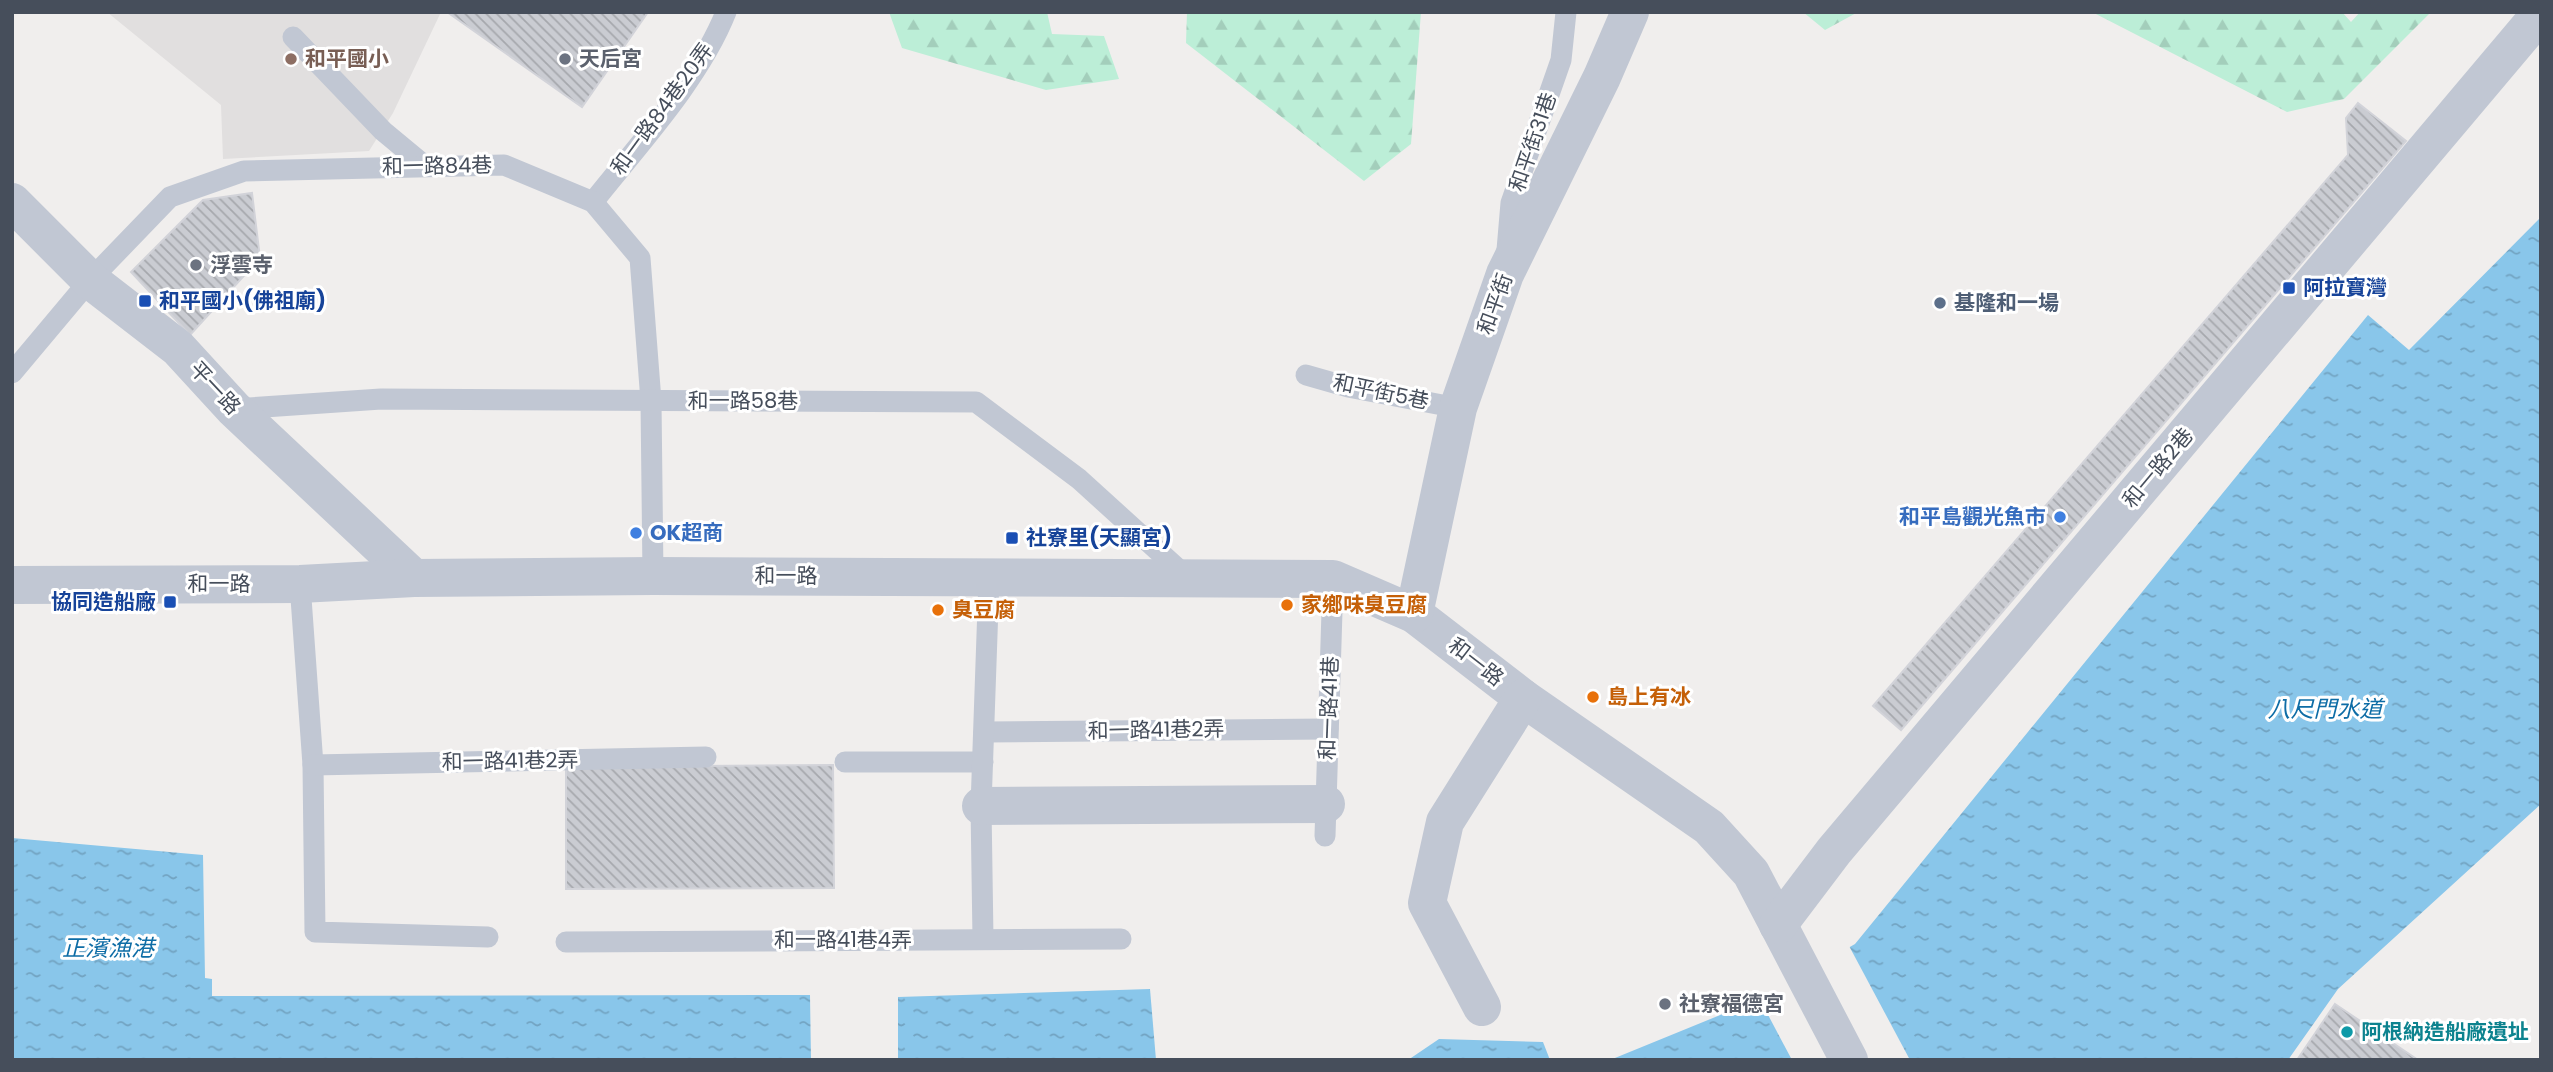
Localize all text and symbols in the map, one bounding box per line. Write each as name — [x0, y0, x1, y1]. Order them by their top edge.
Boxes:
street label: 和一路84巷20弄 — [604, 37, 719, 181]
place label: 和平國小 — [305, 44, 389, 73]
place label: 天后宮 — [579, 44, 642, 73]
marker: 和平國小 — [283, 51, 299, 67]
marker: 天后宮 — [557, 51, 573, 67]
street label: 和平街31巷 — [1502, 88, 1563, 195]
street label: 和一路84巷 — [382, 150, 492, 181]
place label: 浮雲寺 — [210, 250, 273, 279]
marker: 浮雲寺 — [188, 257, 204, 273]
street label: 和平街 — [1470, 269, 1519, 338]
place label: 阿拉寶灣 — [2303, 273, 2387, 302]
marker: 阿拉寶灣 — [2281, 280, 2297, 296]
place label: 和平國小(佛祖廟) — [159, 286, 326, 315]
place label: 基隆和一場 — [1954, 288, 2059, 317]
marker: 和平國小(佛祖廟) — [137, 293, 153, 309]
marker: 基隆和一場 — [1932, 295, 1948, 311]
street label: 平一路 — [183, 355, 247, 421]
street label: 和平街5巷 — [1331, 367, 1432, 416]
street label: 和一路58巷 — [688, 386, 798, 415]
street label: 和一路2巷 — [2116, 422, 2200, 514]
place label: 和平島觀光魚市 — [1899, 502, 2046, 531]
marker: 和平島觀光魚市 — [2052, 509, 2068, 525]
place label: OK超商 — [650, 518, 723, 547]
place label: 社寮里(天顯宮) — [1026, 523, 1172, 552]
marker: OK超商 — [628, 525, 644, 541]
marker: 社寮里(天顯宮) — [1004, 530, 1020, 546]
street label: 和一路 — [755, 561, 818, 590]
street label: 和一路 — [188, 569, 251, 598]
place label: 協同造船廠 — [51, 587, 156, 616]
place label: 家鄉味臭豆腐 — [1301, 590, 1427, 619]
marker: 協同造船廠 — [162, 594, 178, 610]
place label: 臭豆腐 — [952, 595, 1015, 624]
marker: 家鄉味臭豆腐 — [1279, 597, 1295, 613]
marker: 臭豆腐 — [930, 602, 946, 618]
street label: 和一路 — [1443, 631, 1510, 692]
street label: 和一路41巷 — [1312, 656, 1345, 760]
place label: 島上有冰 — [1607, 682, 1691, 711]
marker: 島上有冰 — [1585, 689, 1601, 705]
water label: 八尺門水道 — [2268, 693, 2386, 725]
street label: 和一路41巷2弄 — [1087, 714, 1225, 745]
street label: 和一路41巷2弄 — [441, 745, 579, 776]
street label: 和一路41巷4弄 — [774, 925, 912, 954]
water label: 正濱漁港 — [62, 932, 157, 964]
place label: 社寮福德宮 — [1679, 989, 1784, 1018]
marker: 社寮福德宮 — [1657, 996, 1673, 1012]
place label: 阿根納造船廠遺址 — [2361, 1017, 2529, 1046]
marker: 阿根納造船廠遺址 — [2339, 1024, 2355, 1040]

